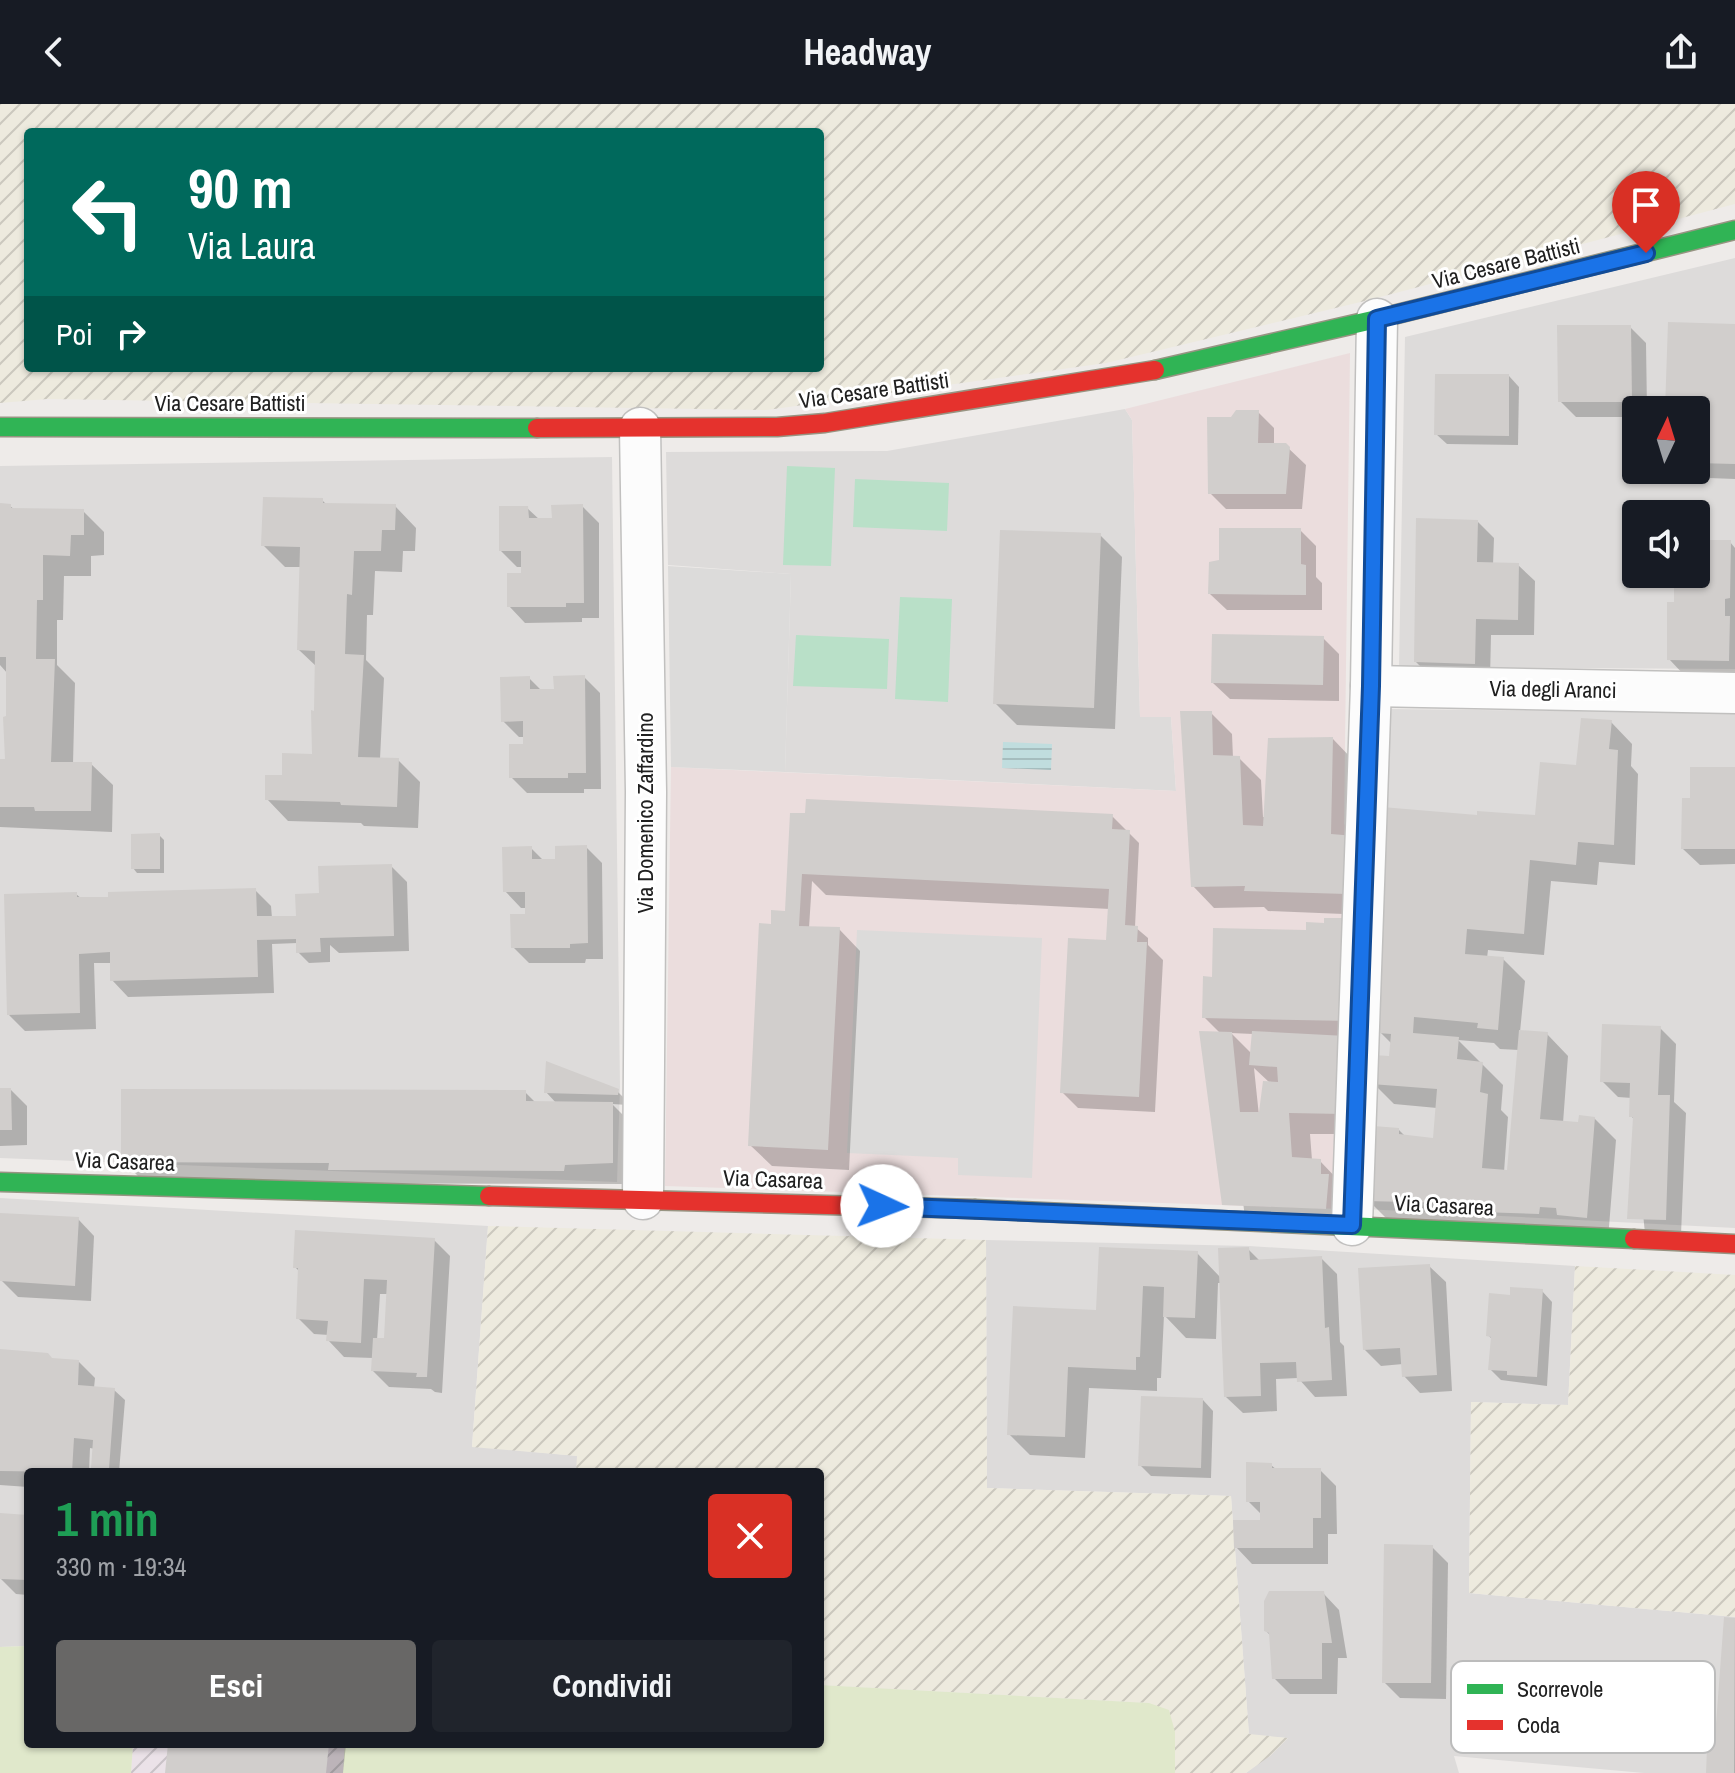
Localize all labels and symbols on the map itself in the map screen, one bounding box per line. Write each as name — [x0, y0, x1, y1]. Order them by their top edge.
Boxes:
pin — [1612, 171, 1680, 253]
street label: Via Cesare Battisti — [1429, 230, 1583, 296]
street label: Via Cesare Battisti — [797, 365, 951, 415]
street label: Via Cesare Battisti — [154, 388, 306, 418]
north arrow — [1622, 396, 1710, 484]
street label: Via degli Aranci — [1489, 673, 1617, 705]
street label: Via Domenico Zaffardino — [630, 713, 660, 913]
street label: Via Casarea — [75, 1144, 175, 1178]
street label: Via Casarea — [723, 1162, 823, 1196]
position arrow — [840, 1164, 924, 1248]
street label: Via Casarea — [1393, 1187, 1495, 1223]
legend — [1451, 1661, 1715, 1753]
text: Scorrevole — [1517, 1674, 1603, 1704]
text: Coda — [1517, 1710, 1560, 1740]

